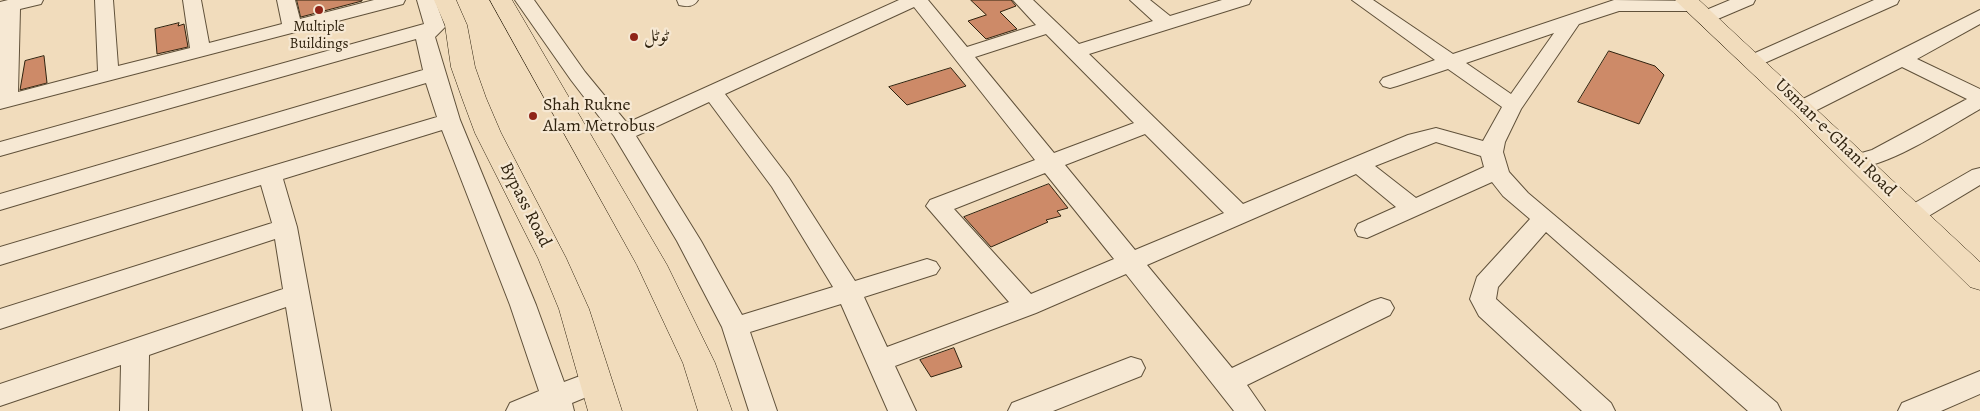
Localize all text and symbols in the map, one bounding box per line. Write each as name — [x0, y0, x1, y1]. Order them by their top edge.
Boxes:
marker: Multiple Buildings — [313, 4, 325, 16]
place label: Multiple Buildings — [289, 18, 349, 53]
place label: ٹوٹل — [644, 26, 669, 48]
marker: ٹوٹل — [628, 31, 640, 43]
street label: Usman-e-Ghani Road — [1770, 75, 1900, 201]
place label: Shah Rukne Alam Metrobus — [543, 95, 655, 138]
marker: Shah Rukne Alam Metrobus — [527, 110, 539, 122]
street label: Bypass Road — [494, 159, 556, 251]

